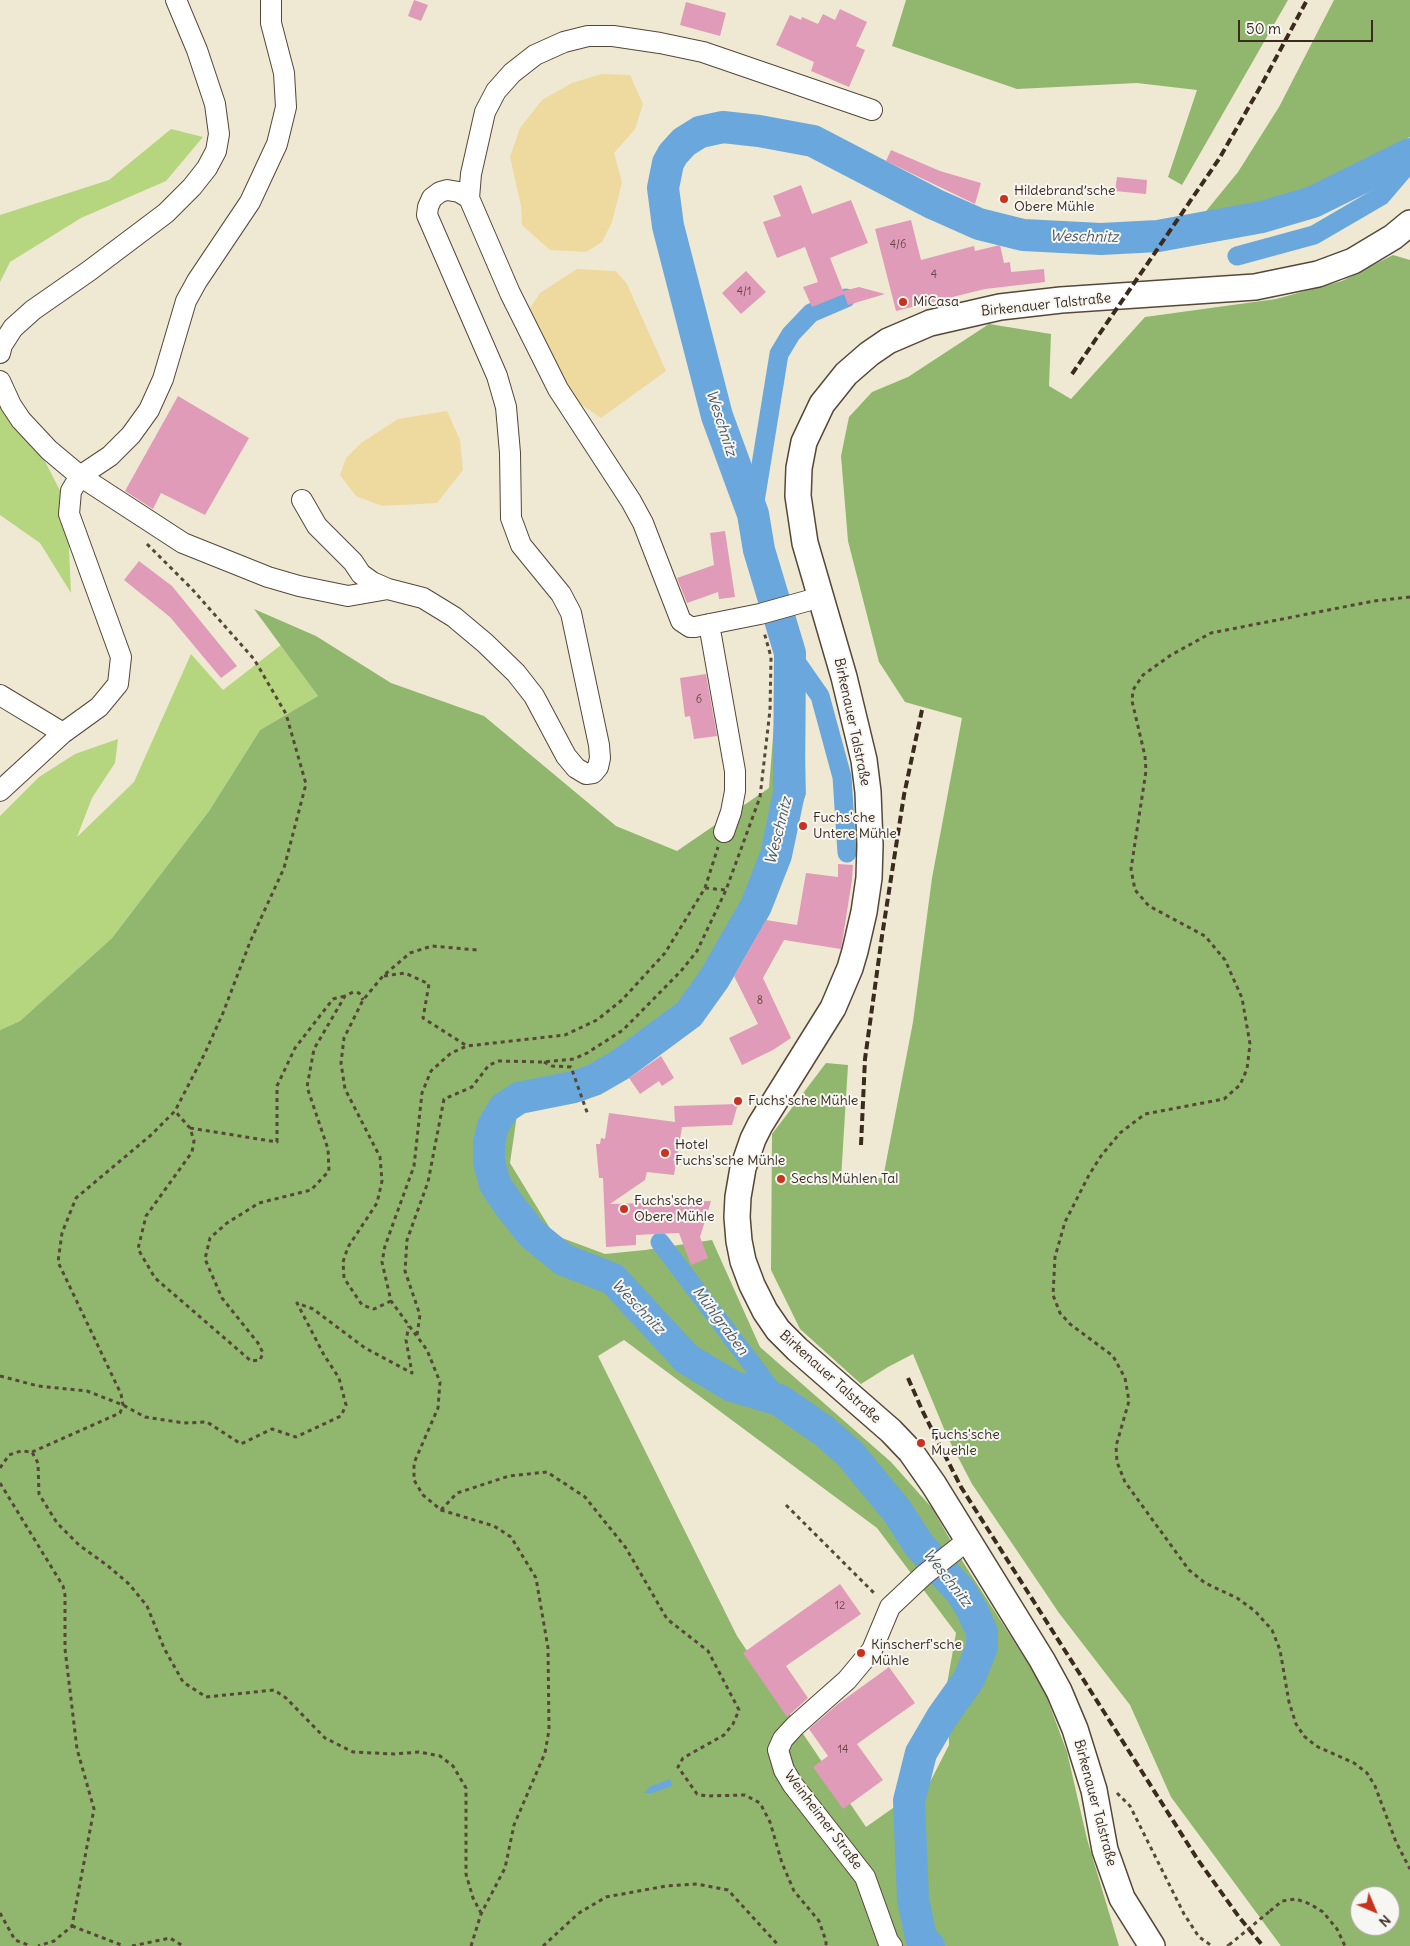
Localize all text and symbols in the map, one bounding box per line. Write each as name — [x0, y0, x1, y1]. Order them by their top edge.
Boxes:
scale bar — [1240, 10, 1375, 42]
text: 50 m — [1246, 19, 1281, 38]
place label: Hildebrand’sche Obere Mühle — [1014, 183, 1116, 216]
marker: Hildebrand’sche Obere Mühle — [998, 193, 1010, 205]
water label: Weschnitz — [1050, 227, 1118, 247]
house number: 4/6 — [890, 238, 906, 252]
house number: 4 — [931, 268, 937, 282]
house number: 4/1 — [737, 285, 751, 299]
street label: Birkenauer Talstraße — [980, 290, 1112, 320]
place label: MiCasa — [913, 294, 959, 310]
marker: MiCasa — [897, 296, 909, 308]
water label: Weschnitz — [702, 388, 740, 458]
street label: Birkenauer Talstraße — [830, 656, 874, 788]
house number: 6 — [696, 693, 702, 707]
water label: Weschnitz — [762, 796, 796, 866]
place label: Fuchs'che Untere Mühle — [813, 810, 897, 842]
marker: Fuchs'che Untere Mühle — [797, 820, 809, 832]
house number: 8 — [757, 994, 763, 1008]
place label: Fuchs'sche Mühle — [748, 1093, 858, 1109]
marker: Fuchs'sche Mühle — [732, 1095, 744, 1107]
place label: Hotel Fuchs'sche Mühle — [675, 1137, 785, 1170]
marker: Hotel Fuchs'sche Mühle — [659, 1147, 671, 1159]
place label: Sechs Mühlen Tal — [791, 1171, 898, 1187]
marker: Sechs Mühlen Tal — [775, 1173, 787, 1185]
place label: Fuchs'sche Obere Mühle — [634, 1193, 714, 1226]
marker: Fuchs'sche Obere Mühle — [618, 1203, 630, 1215]
water label: Weschnitz — [608, 1276, 668, 1338]
water label: Mühlgraben — [689, 1283, 751, 1359]
street label: Birkenauer Talstraße — [776, 1327, 884, 1427]
place label: Fuchs'sche Muehle — [931, 1427, 1000, 1460]
marker: Fuchs'sche Muehle — [915, 1437, 927, 1449]
water label: Weschnitz — [919, 1545, 975, 1611]
house number: 12 — [835, 1599, 845, 1613]
place label: Kinscherf'sche Mühle — [871, 1637, 962, 1670]
marker: Kinscherf'sche Mühle — [855, 1647, 867, 1659]
street label: Birkenauer Talstraße — [1070, 1738, 1120, 1868]
house number: 14 — [838, 1743, 848, 1757]
street label: Weinheimer Straße — [780, 1767, 866, 1873]
north arrow — [1350, 1886, 1400, 1936]
text: N — [1375, 1911, 1395, 1931]

